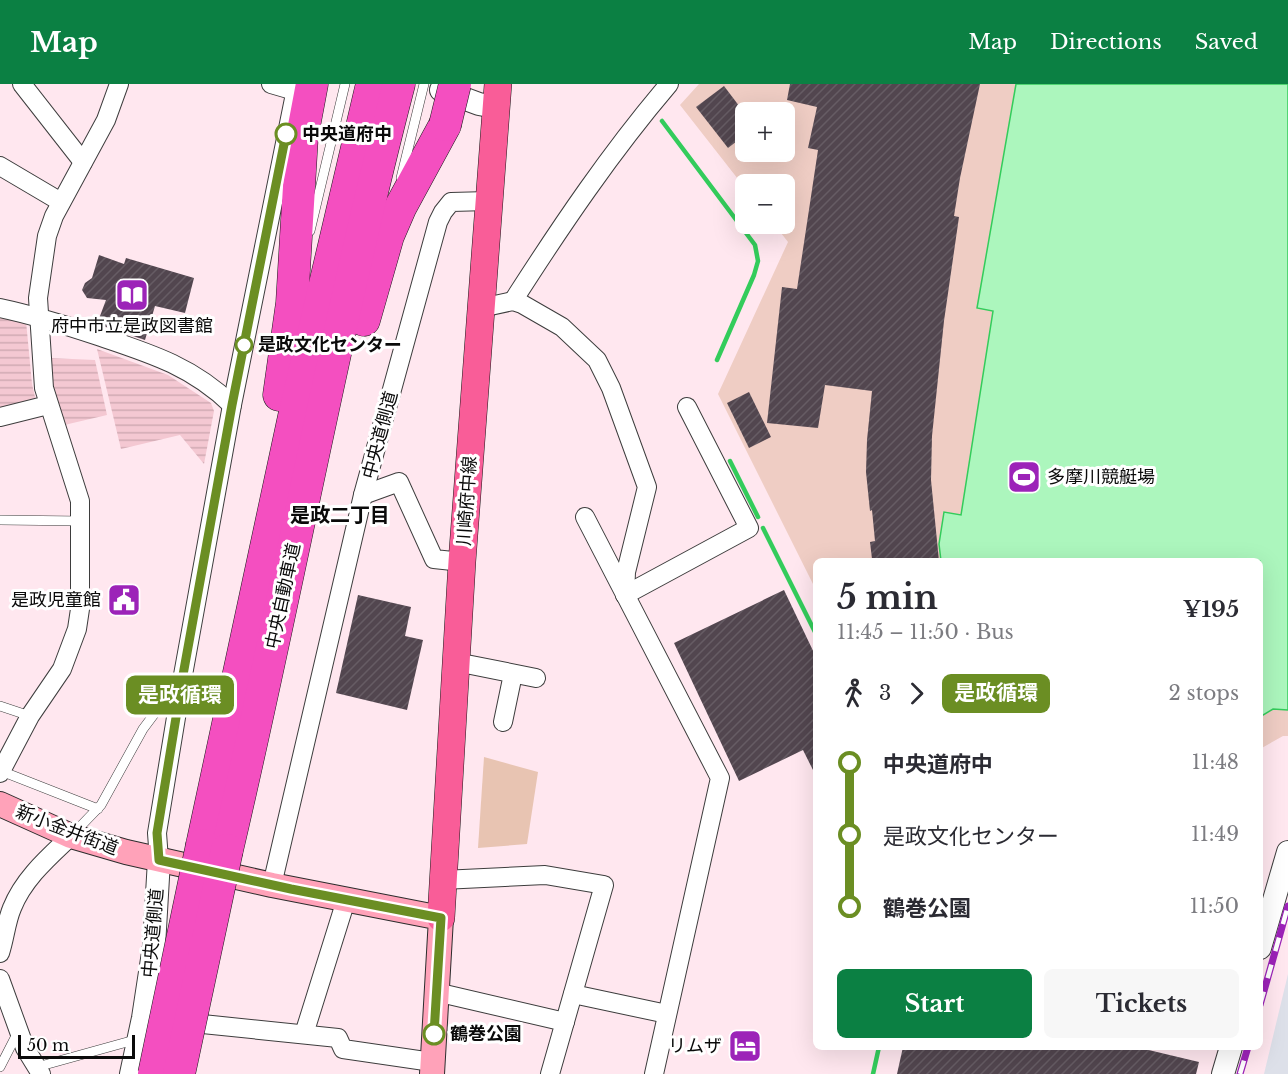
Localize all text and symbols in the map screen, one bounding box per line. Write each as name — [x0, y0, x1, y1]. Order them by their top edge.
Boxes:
text: Map — [30, 25, 98, 60]
text: Map — [968, 29, 1017, 55]
text: Directions — [1050, 29, 1162, 55]
text: Saved — [1195, 29, 1258, 55]
map controls — [735, 102, 795, 234]
button: + — [735, 102, 795, 162]
marker: 中央道府中 — [275, 123, 297, 145]
place label: 中央道府中 — [302, 123, 392, 145]
button: − — [735, 174, 795, 234]
library icon: 府中市立是政図書館 — [114, 277, 150, 313]
place label: 府中市立是政図書館 — [51, 315, 213, 337]
place label: 是政文化センター — [258, 334, 402, 356]
marker: 是政文化センター — [235, 336, 253, 354]
street label: 中央道側道 — [358, 389, 402, 481]
street label: 川崎府中線 — [453, 455, 481, 547]
sports icon: 多摩川競艇場 — [1006, 459, 1042, 495]
place label: 多摩川競艇場 — [1047, 466, 1155, 488]
district label: 是政二丁目 — [290, 503, 390, 527]
street label: 中央自動車道 — [261, 541, 305, 651]
text: 5 min — [837, 577, 938, 618]
public building icon: 是政児童館 — [106, 582, 142, 618]
place label: 是政児童館 — [11, 589, 101, 611]
text: ¥195 — [1183, 596, 1239, 623]
text: 11:45 – 11:50 · Bus — [837, 620, 1014, 644]
line badge: 是政循環 — [138, 676, 222, 714]
icon: walk — [837, 677, 870, 710]
icon: forward — [900, 677, 933, 710]
text: 是政循環 — [954, 680, 1038, 706]
text: 3 — [879, 681, 891, 705]
text: 2 stops — [1169, 681, 1239, 705]
text: 是政循環 — [138, 682, 222, 708]
text: 11:48 — [1192, 750, 1239, 774]
text: 中央道府中 — [883, 751, 993, 778]
street label: 新小金井街道 — [13, 800, 121, 860]
text: 11:49 — [1191, 822, 1239, 846]
text: 是政文化センター — [883, 823, 1059, 850]
street label: 中央道側道 — [138, 887, 168, 979]
text: 11:50 — [1190, 894, 1239, 918]
text: 鶴巻公園 — [883, 895, 971, 922]
button: Start — [837, 969, 1032, 1038]
button: Tickets — [1044, 969, 1239, 1038]
marker: 鶴巻公園 — [423, 1023, 445, 1045]
place label: 鶴巻公園 — [450, 1023, 522, 1045]
hotel icon: リムザ — [727, 1028, 763, 1064]
scale bar — [18, 1032, 135, 1060]
text: 50 m — [27, 1035, 69, 1055]
place label: リムザ — [668, 1035, 722, 1057]

